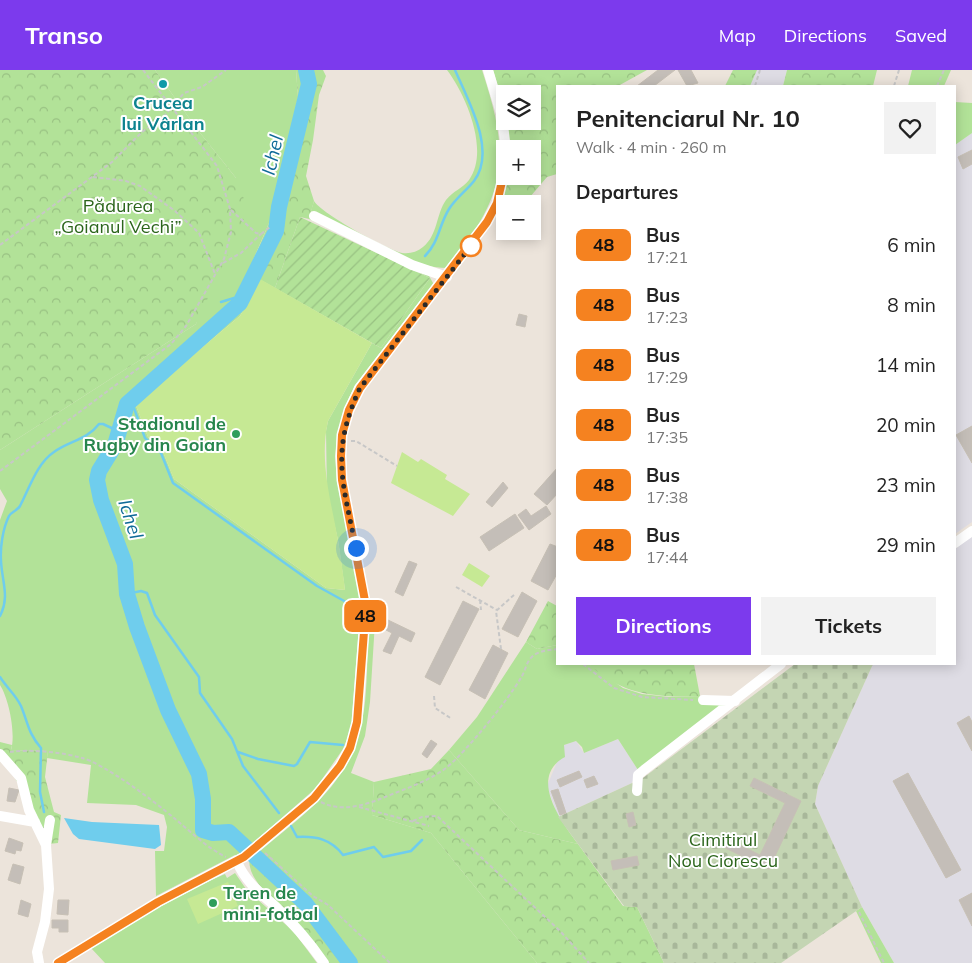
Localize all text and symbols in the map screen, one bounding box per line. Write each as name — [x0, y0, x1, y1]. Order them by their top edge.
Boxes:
text: Transo — [25, 20, 103, 50]
text: Map — [719, 24, 756, 47]
text: Directions — [784, 24, 867, 47]
text: Saved — [895, 24, 947, 47]
marker: Crucea lui Vârlan — [157, 78, 169, 90]
map controls — [496, 85, 541, 240]
button: layers — [496, 85, 541, 130]
place label: Crucea lui Vârlan — [122, 91, 204, 135]
button: heart — [884, 102, 936, 154]
text: Penitenciarul Nr. 10 — [576, 103, 800, 133]
water label: Ichel — [256, 132, 288, 177]
text: Walk · 4 min · 260 m — [576, 137, 727, 157]
button: + — [496, 140, 541, 185]
text: Departures — [576, 180, 678, 204]
park label: Pădurea „Goianul Vechi” — [54, 194, 182, 238]
button: − — [496, 195, 541, 240]
text: Bus — [646, 223, 680, 247]
text: 48 — [593, 233, 614, 256]
text: 6 min — [887, 233, 936, 257]
unlabelled marker — [460, 235, 482, 257]
text: 17:21 — [646, 247, 688, 267]
text: Bus — [646, 283, 680, 307]
text: 48 — [593, 293, 614, 316]
text: 8 min — [887, 293, 936, 317]
text: 17:23 — [646, 307, 688, 327]
text: Bus — [646, 343, 680, 367]
text: 48 — [593, 353, 614, 376]
text: 14 min — [876, 353, 936, 377]
text: 17:29 — [646, 367, 688, 387]
text: Bus — [646, 403, 680, 427]
place label: Stadionul de Rugby din Goian — [83, 412, 226, 456]
text: 48 — [593, 413, 614, 436]
text: 20 min — [876, 413, 936, 437]
text: 17:35 — [646, 427, 688, 447]
marker: Stadionul de Rugby din Goian — [230, 428, 242, 440]
text: Bus — [646, 463, 680, 487]
text: 48 — [593, 473, 614, 496]
text: 23 min — [876, 473, 936, 497]
text: 17:38 — [646, 487, 688, 507]
water label: Ichel — [113, 496, 149, 542]
text: Bus — [646, 523, 680, 547]
text: 48 — [593, 533, 614, 556]
text: 29 min — [876, 533, 936, 557]
your location — [344, 536, 369, 561]
text: 17:44 — [646, 547, 688, 567]
button: Directions — [576, 597, 751, 655]
button: Tickets — [761, 597, 936, 655]
line badge: 48 — [342, 600, 388, 632]
text: 48 — [354, 604, 376, 627]
park label: Cimitirul Nou Ciorescu — [668, 828, 778, 872]
place label: Teren de mini-fotbal — [223, 881, 318, 925]
marker: Teren de mini-fotbal — [207, 897, 219, 909]

